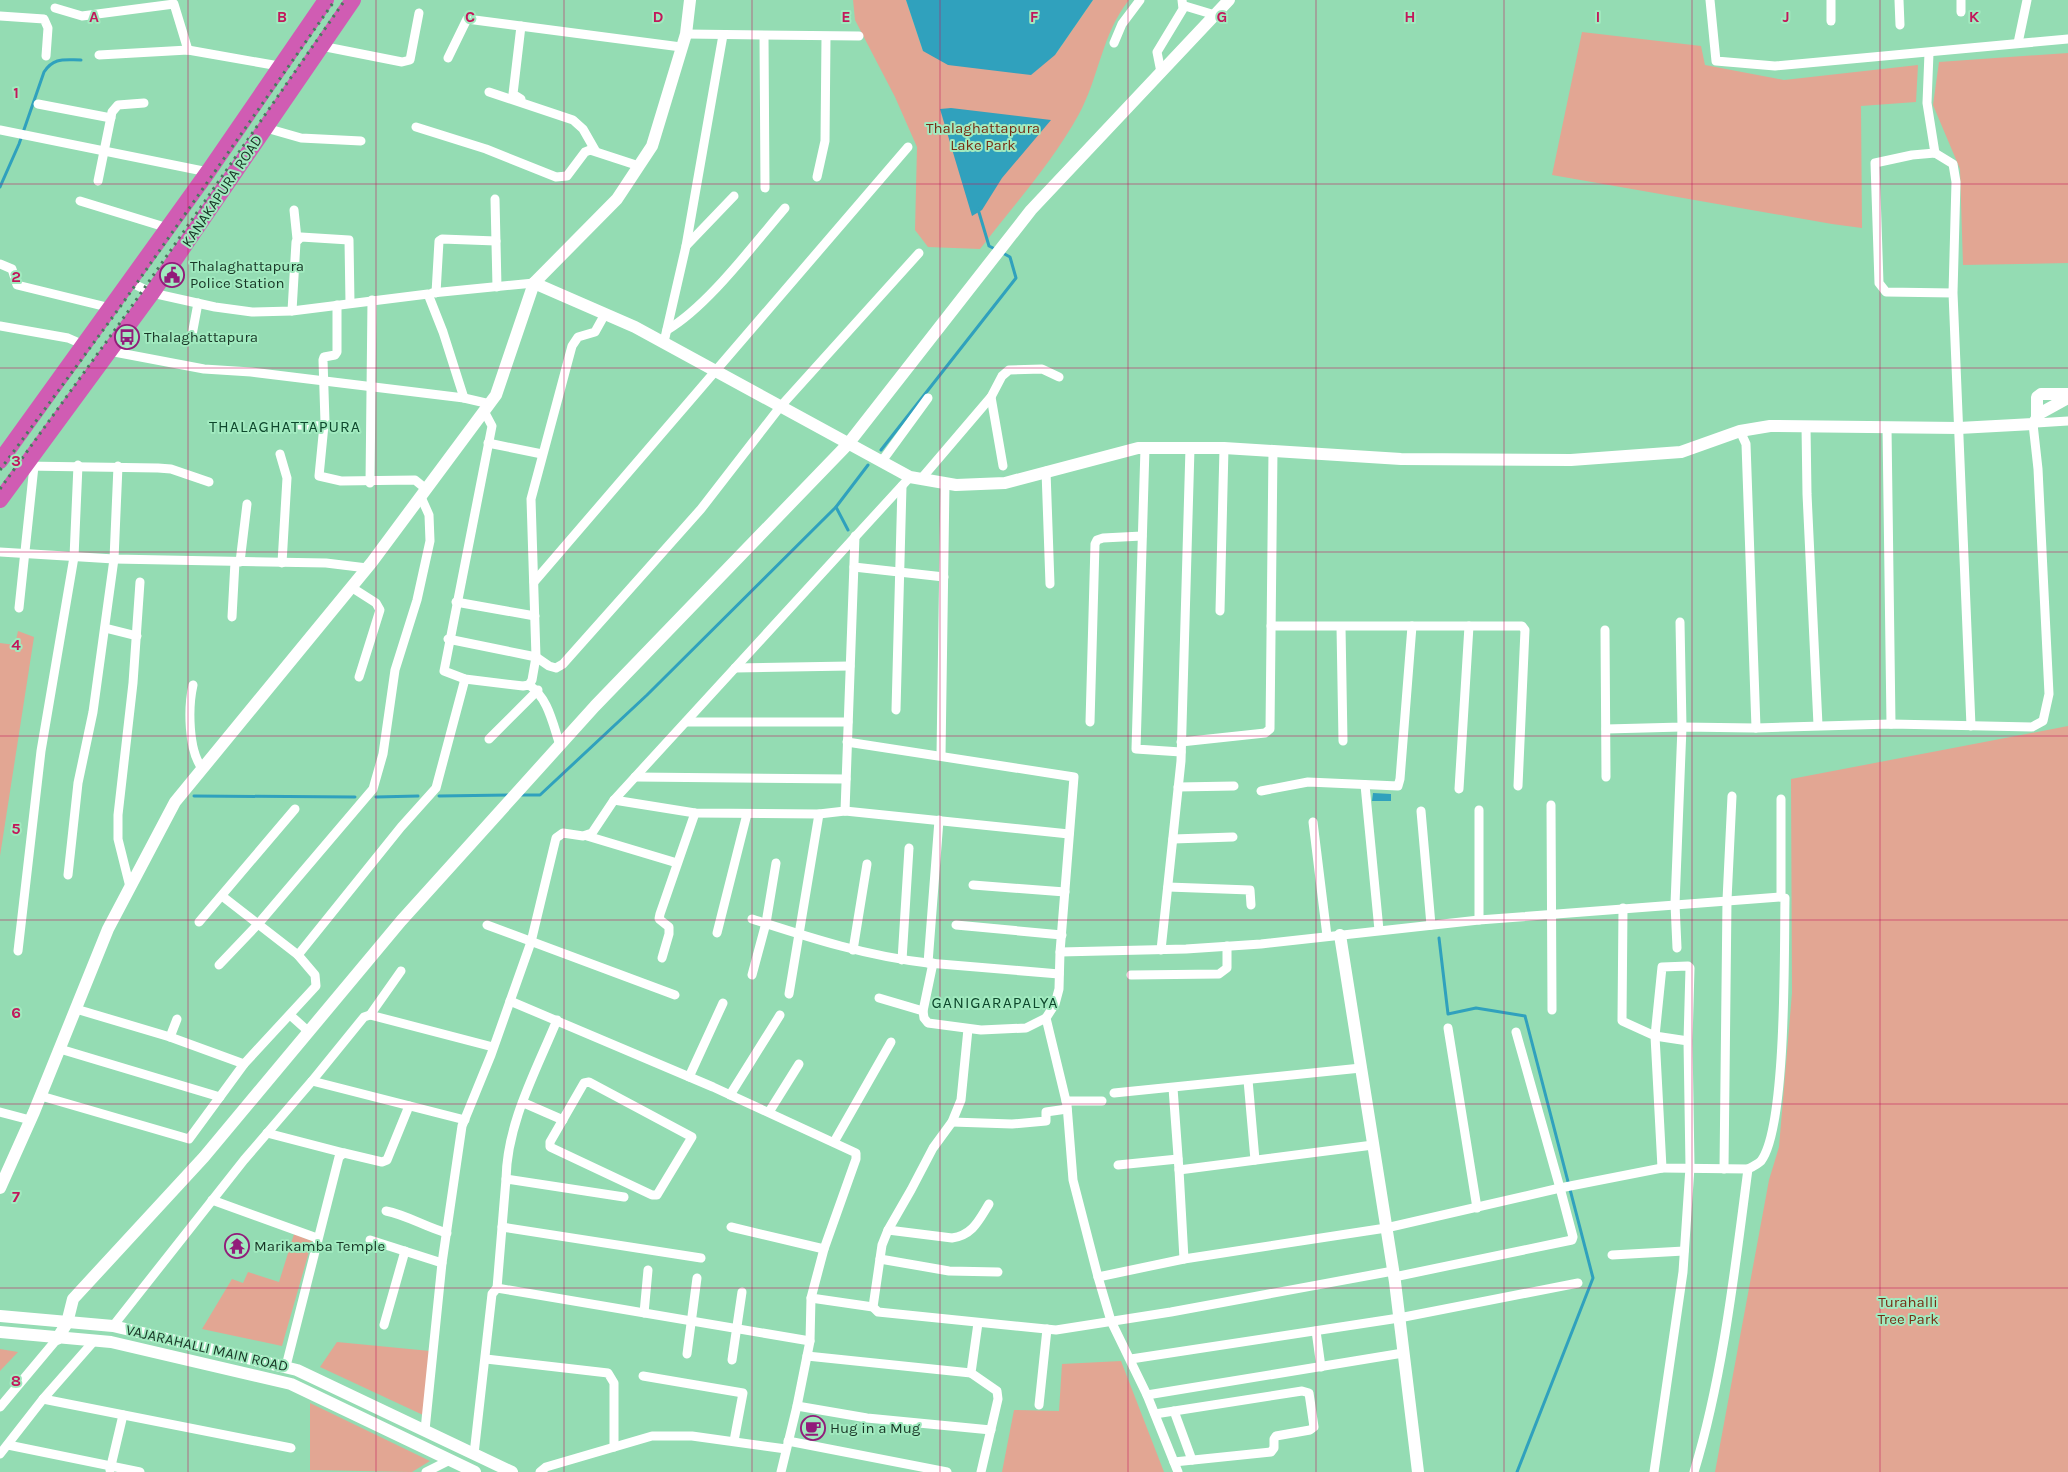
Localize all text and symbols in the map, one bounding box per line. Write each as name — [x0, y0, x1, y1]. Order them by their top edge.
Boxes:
text: A — [89, 7, 99, 26]
text: B — [277, 7, 287, 26]
text: C — [465, 7, 475, 26]
text: D — [653, 7, 664, 26]
text: E — [841, 7, 851, 26]
text: F — [1030, 7, 1039, 26]
text: G — [1217, 7, 1227, 26]
text: H — [1404, 7, 1416, 26]
text: I — [1596, 7, 1600, 26]
text: J — [1782, 7, 1790, 26]
text: K — [1969, 7, 1980, 26]
text: 1 — [13, 83, 19, 102]
park label: Thalaghattapura Lake Park — [926, 119, 1040, 154]
street label: KANAKAPURA ROAD — [178, 132, 266, 250]
place label: Thalaghattapura Police Station — [190, 257, 304, 292]
public building icon: Thalaghattapura Police Station — [159, 262, 185, 288]
text: 2 — [11, 267, 21, 286]
bus stop icon: Thalaghattapura — [114, 324, 140, 350]
place label: Thalaghattapura — [144, 328, 258, 346]
district label: THALAGHATTAPURA — [209, 417, 361, 436]
text: 3 — [11, 451, 21, 470]
text: 4 — [11, 635, 21, 654]
text: 5 — [11, 819, 21, 838]
district label: GANIGARAPALYA — [931, 993, 1059, 1012]
text: 6 — [11, 1003, 21, 1022]
text: 7 — [12, 1187, 20, 1206]
temple icon: Marikamba Temple — [224, 1233, 250, 1259]
place label: Marikamba Temple — [254, 1237, 385, 1255]
park label: Turahalli Tree Park — [1877, 1293, 1939, 1328]
street label: VAJARAHALLI MAIN ROAD — [124, 1321, 290, 1375]
text: 8 — [11, 1371, 21, 1390]
cafe icon: Hug in a Mug — [800, 1415, 826, 1441]
place label: Hug in a Mug — [830, 1419, 921, 1437]

